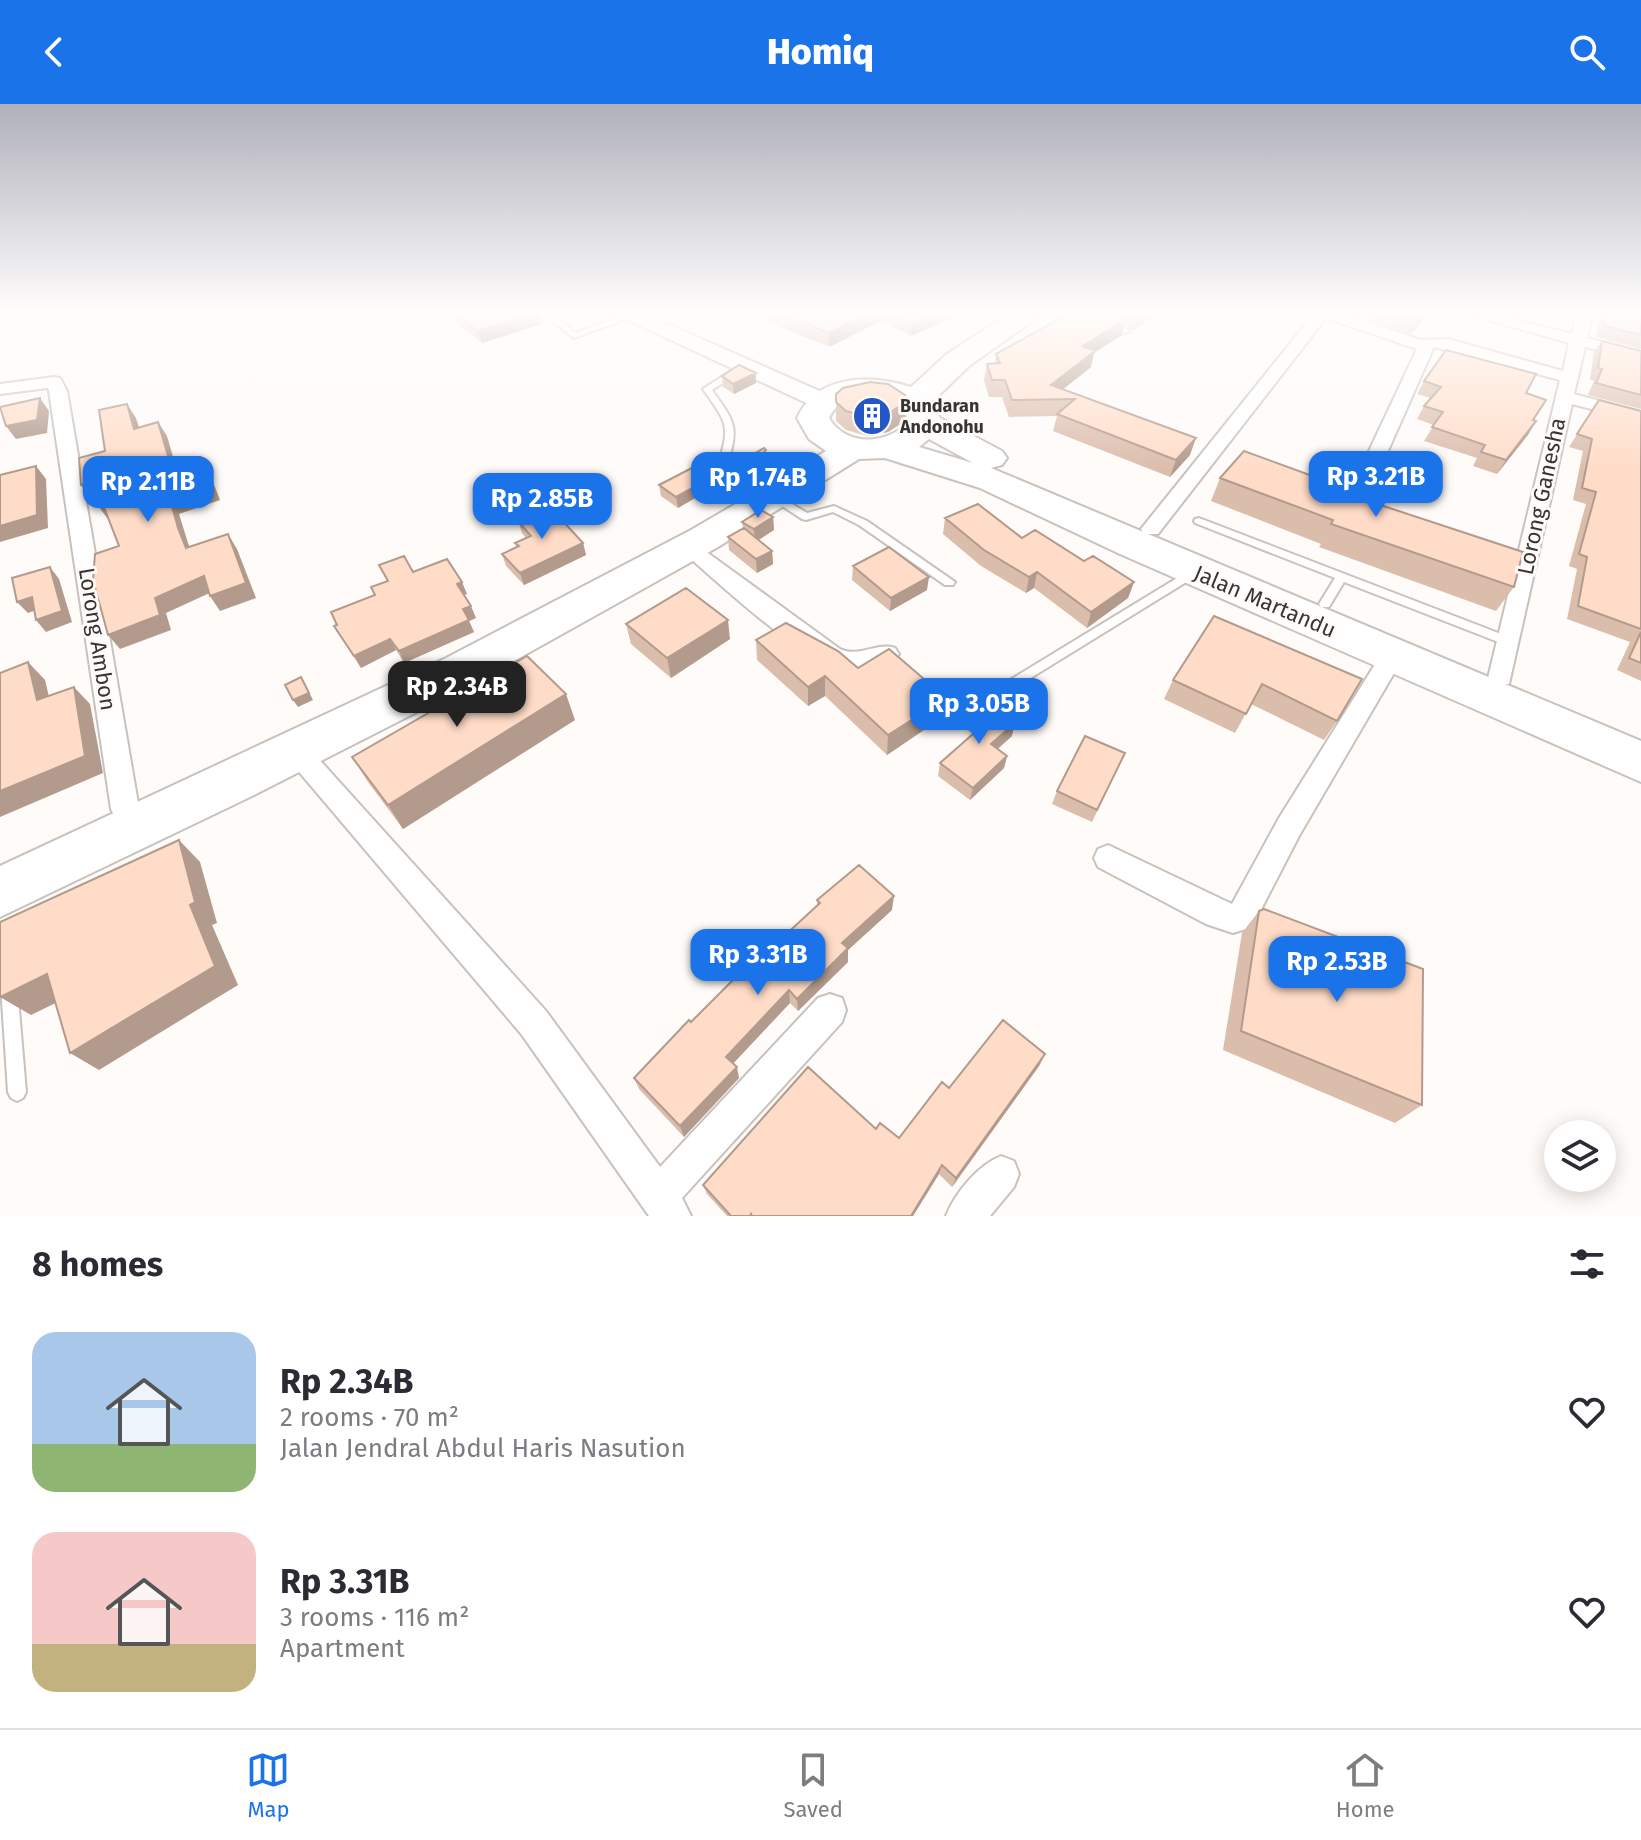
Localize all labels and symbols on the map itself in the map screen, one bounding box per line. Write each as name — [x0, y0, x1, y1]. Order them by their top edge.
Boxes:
building icon: Bundaran Andonohu — [851, 395, 893, 437]
place label: Bundaran Andonohu — [899, 395, 984, 438]
street label: Lorong Ganesha — [1512, 415, 1571, 577]
pin: Rp 3.21B — [1293, 451, 1459, 519]
pin: Rp 1.74B — [675, 452, 841, 520]
pin: Rp 2.11B — [65, 456, 231, 524]
pin: Rp 2.85B — [459, 473, 625, 541]
street label: Jalan Martandu — [1190, 559, 1340, 644]
street label: Lorong Ambon — [73, 566, 122, 712]
pin: Rp 2.34B — [374, 661, 540, 729]
pin: Rp 3.05B — [896, 678, 1062, 746]
pin: Rp 3.31B — [675, 929, 841, 997]
pin: Rp 2.53B — [1254, 936, 1420, 1004]

